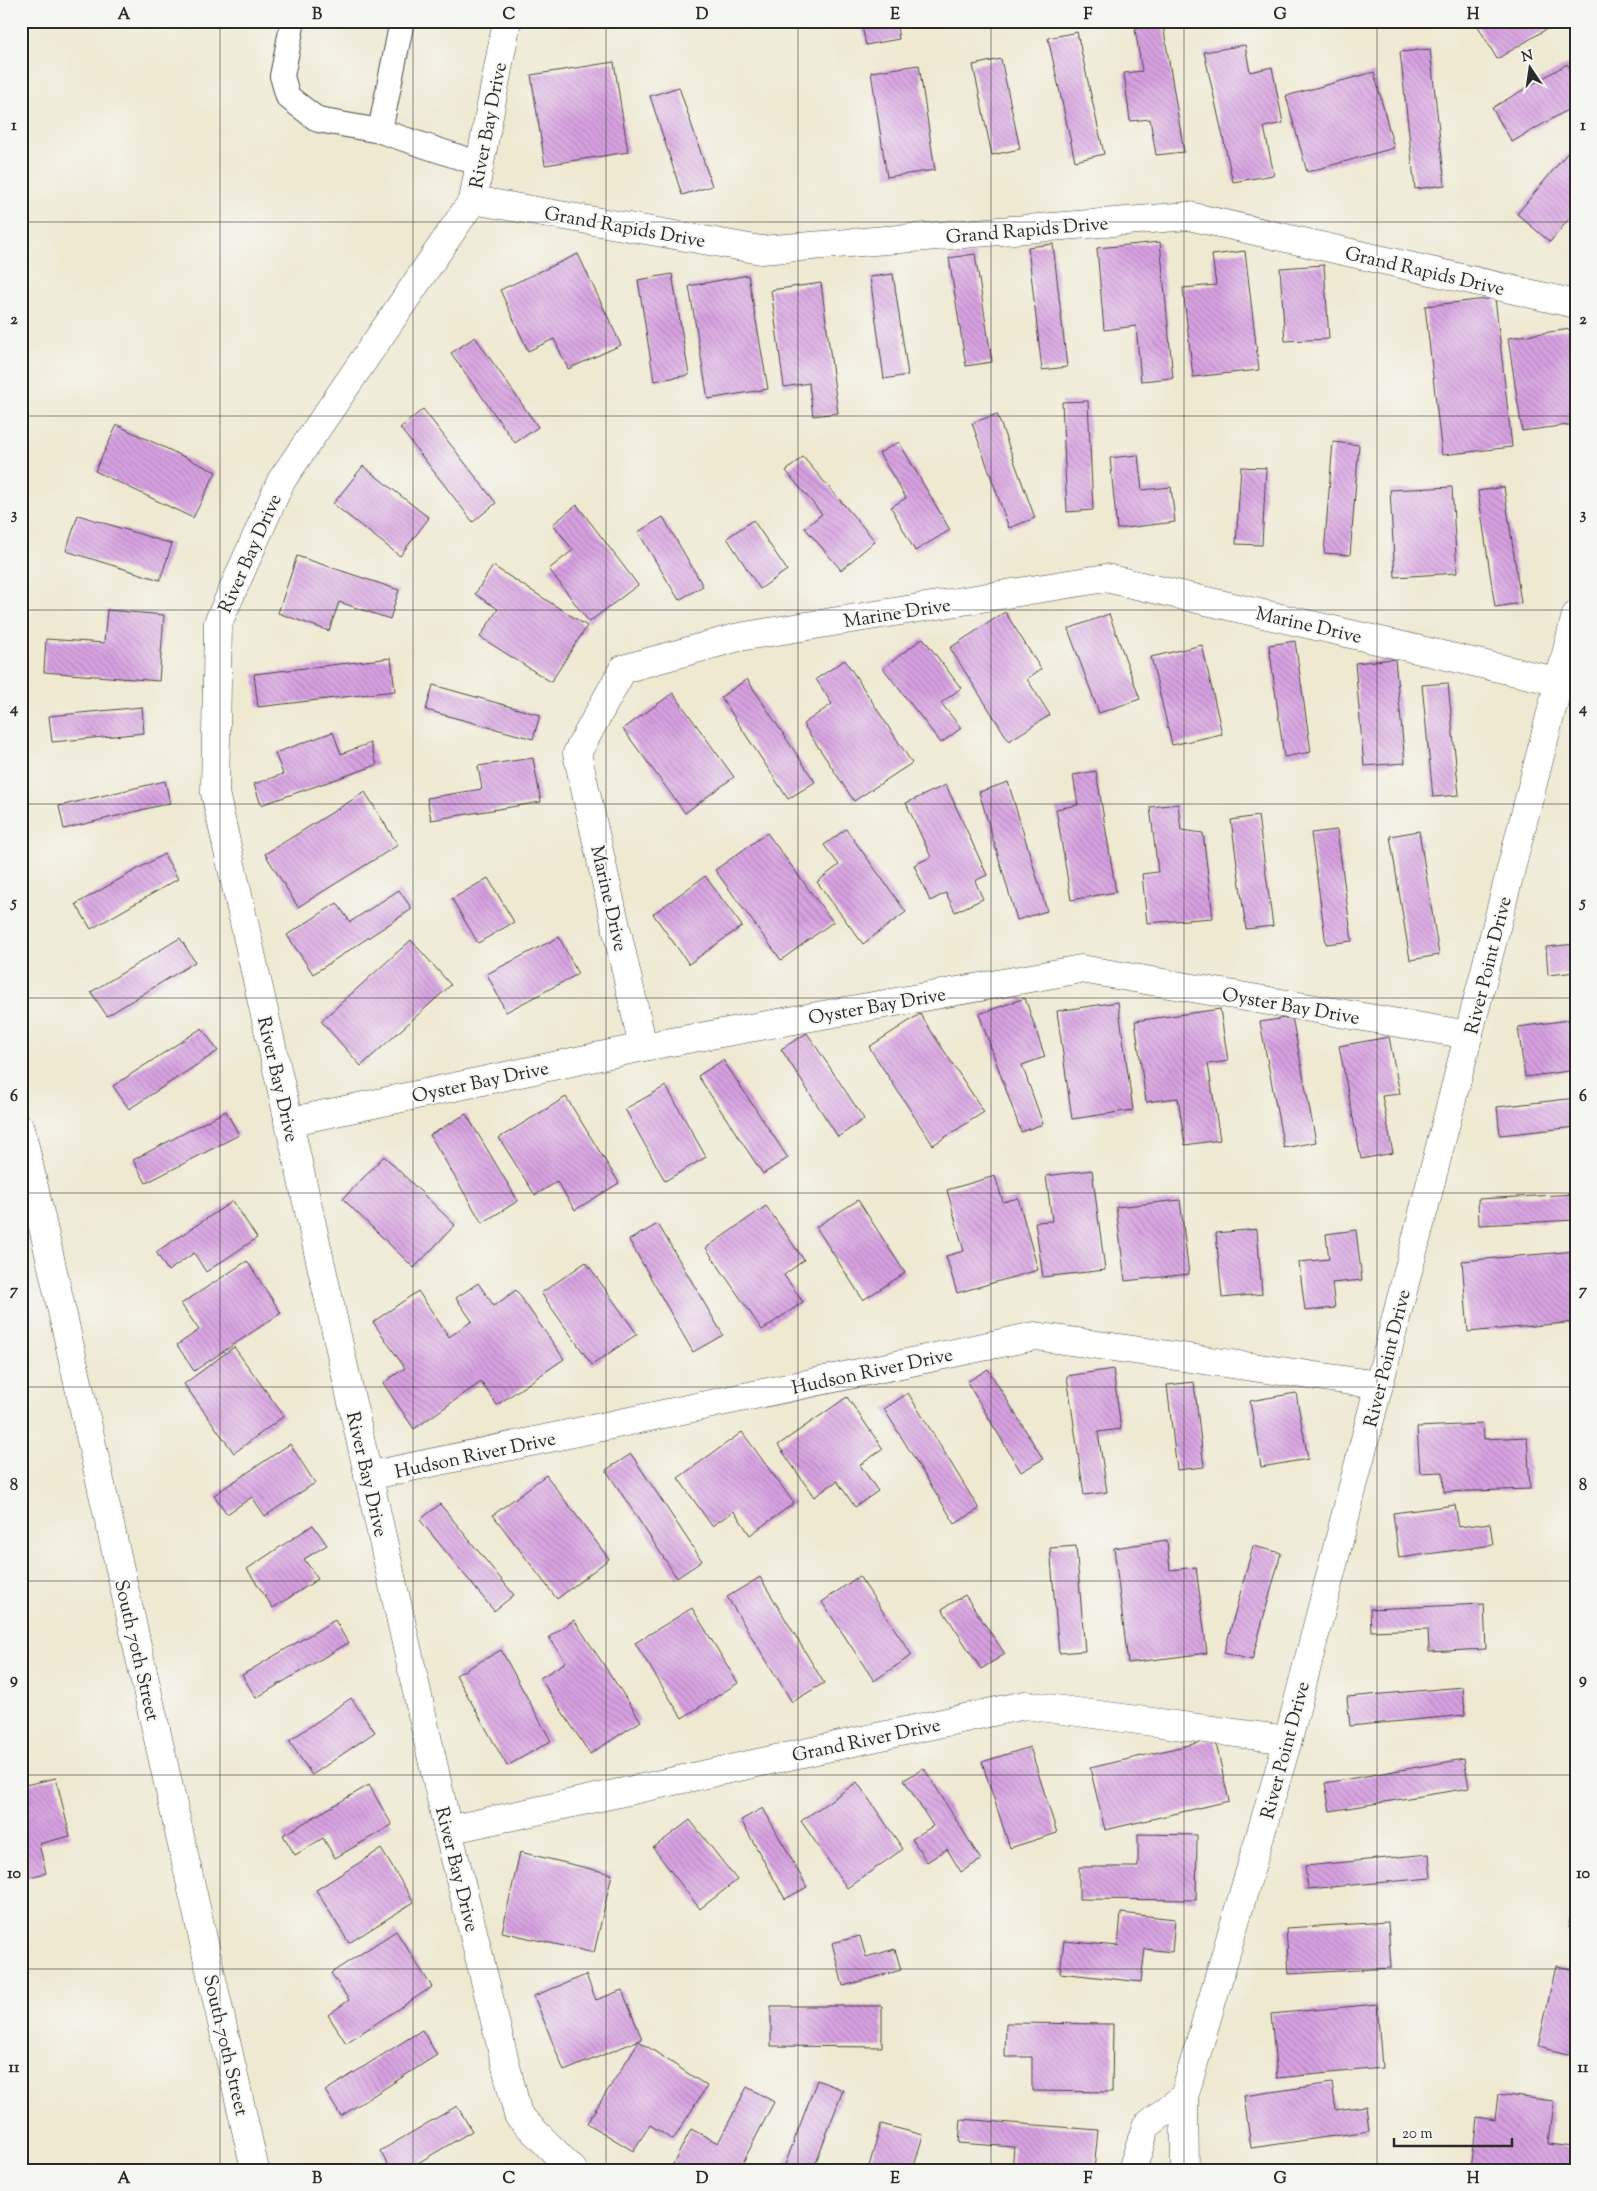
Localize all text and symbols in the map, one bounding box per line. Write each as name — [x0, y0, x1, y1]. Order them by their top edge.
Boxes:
text: A — [118, 4, 131, 27]
text: B — [312, 4, 322, 27]
text: C — [503, 4, 516, 27]
text: D — [696, 4, 709, 27]
text: E — [890, 4, 900, 27]
text: F — [1084, 4, 1093, 27]
text: G — [1273, 4, 1287, 27]
text: H — [1467, 4, 1480, 27]
north arrow — [1504, 42, 1554, 92]
text: N — [1520, 46, 1535, 68]
street label: River Bay Drive — [464, 60, 515, 191]
text: 1 — [11, 115, 17, 138]
text: 1 — [1580, 115, 1586, 138]
street label: Grand Rapids Drive — [542, 201, 707, 256]
street label: Grand Rapids Drive — [945, 211, 1110, 252]
street label: Grand Rapids Drive — [1342, 241, 1507, 304]
text: 2 — [10, 309, 18, 332]
text: 2 — [1579, 309, 1587, 332]
street label: River Bay Drive — [213, 490, 290, 618]
text: 3 — [11, 504, 18, 527]
text: 3 — [1580, 504, 1587, 527]
street label: Marine Drive — [842, 593, 953, 636]
street label: Marine Drive — [1253, 601, 1364, 652]
text: 4 — [9, 698, 18, 721]
text: 4 — [1578, 698, 1587, 721]
street label: Marine Drive — [582, 843, 633, 954]
text: 5 — [9, 892, 17, 915]
text: 5 — [1578, 892, 1586, 915]
street label: River Point Drive — [1459, 894, 1520, 1037]
street label: Oyster Bay Drive — [806, 982, 949, 1033]
street label: Oyster Bay Drive — [1220, 982, 1362, 1033]
street label: River Bay Drive — [249, 1014, 304, 1145]
street label: Oyster Bay Drive — [410, 1056, 552, 1111]
text: 6 — [10, 1086, 18, 1109]
text: 6 — [1579, 1086, 1587, 1109]
text: 7 — [10, 1280, 19, 1303]
text: 7 — [1579, 1280, 1588, 1303]
street label: River Point Drive — [1358, 1287, 1419, 1430]
street label: Hudson River Drive — [790, 1342, 956, 1403]
street label: River Bay Drive — [338, 1409, 393, 1540]
street label: Hudson River Drive — [393, 1426, 559, 1487]
text: 8 — [10, 1475, 18, 1498]
text: 8 — [1579, 1475, 1587, 1498]
street label: South 70th Street — [106, 1577, 165, 1724]
text: 9 — [10, 1669, 18, 1692]
text: 9 — [1579, 1669, 1587, 1692]
street label: River Point Drive — [1255, 1679, 1318, 1822]
street label: Grand River Drive — [790, 1712, 943, 1770]
street label: River Bay Drive — [427, 1804, 484, 1935]
text: 10 — [7, 1863, 21, 1886]
text: 10 — [1576, 1863, 1590, 1886]
street label: South 70th Street — [195, 1972, 254, 2119]
text: 11 — [9, 2057, 20, 2080]
text: 11 — [1578, 2057, 1589, 2080]
scale bar — [1394, 2116, 1512, 2148]
text: 20 m — [1402, 2124, 1433, 2145]
text: A — [118, 2168, 131, 2191]
text: B — [312, 2168, 322, 2191]
text: C — [503, 2168, 516, 2191]
text: D — [696, 2168, 709, 2191]
text: E — [890, 2168, 900, 2191]
text: F — [1084, 2168, 1093, 2191]
text: G — [1273, 2168, 1287, 2191]
text: H — [1467, 2168, 1480, 2191]

